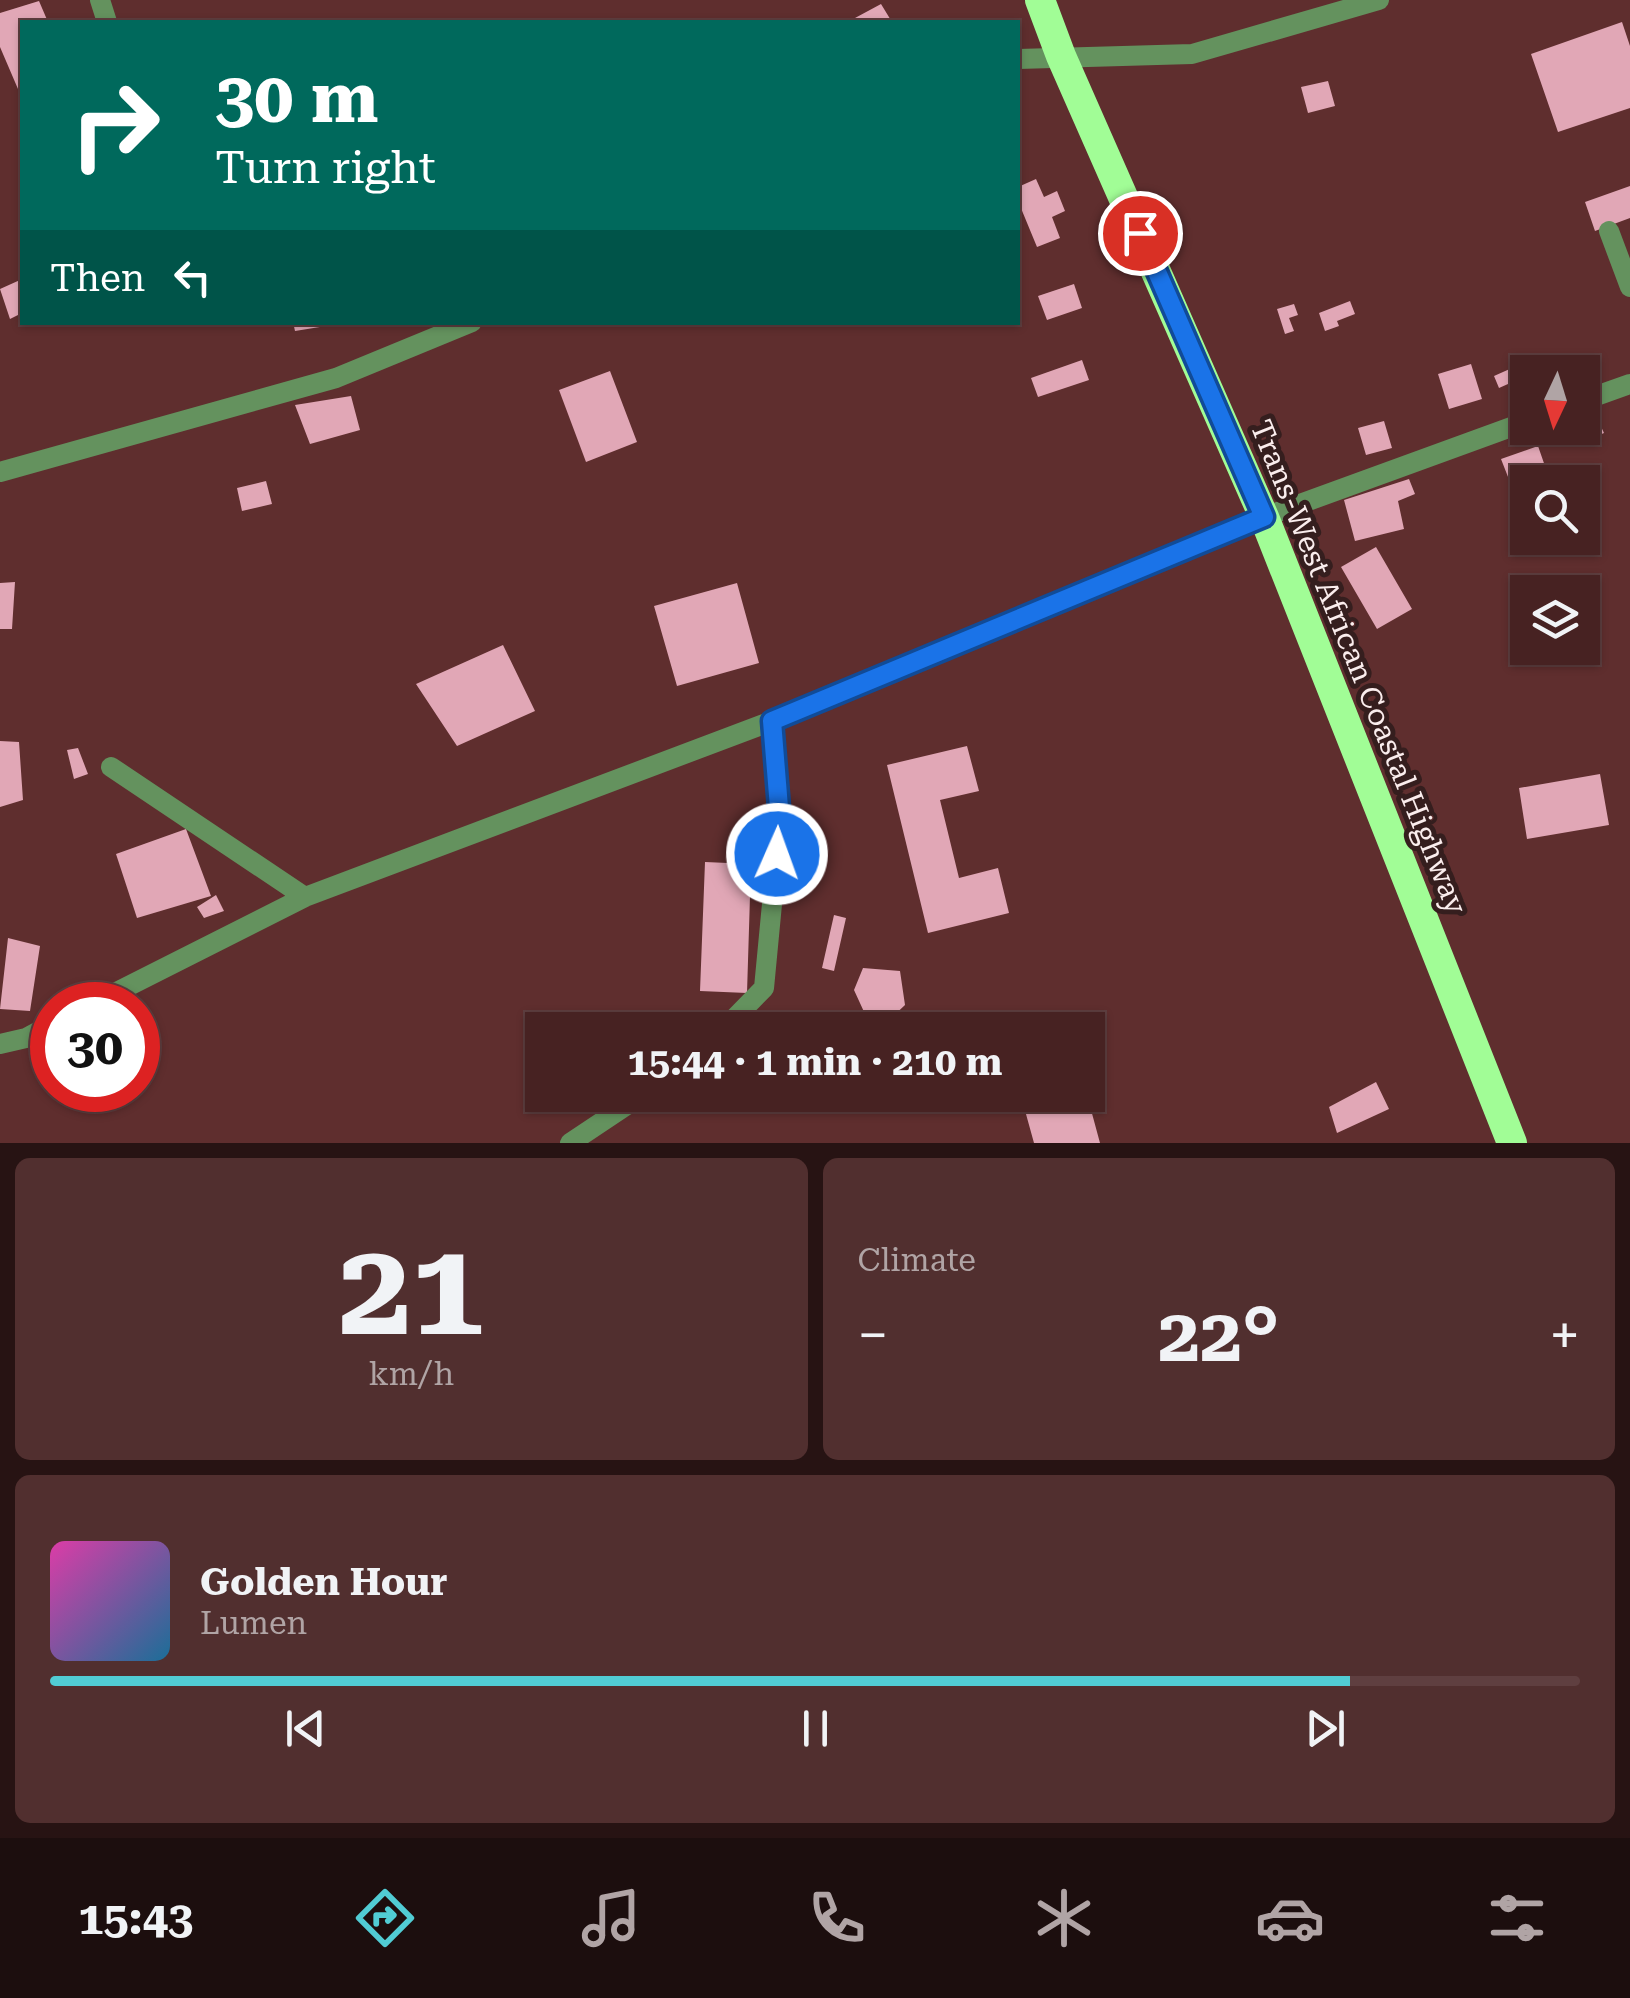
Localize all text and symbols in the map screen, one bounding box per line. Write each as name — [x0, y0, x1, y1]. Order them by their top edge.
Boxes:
text: 30 m — [215, 57, 379, 139]
icon: right — [50, 60, 180, 190]
text: Turn right — [215, 141, 436, 194]
pin — [1098, 191, 1183, 276]
icon: arrive — [1113, 206, 1168, 261]
icon: left — [165, 250, 220, 305]
text: Then — [50, 256, 145, 300]
north arrow — [1510, 355, 1600, 445]
map controls — [1510, 355, 1600, 665]
street label: Trans-West African Coastal Highway — [1244, 415, 1475, 919]
button: search — [1510, 465, 1600, 555]
button: layers — [1510, 575, 1600, 665]
position arrow — [725, 802, 829, 906]
speed limit sign: 30 — [30, 982, 160, 1112]
text: 15:44 · 1 min · 210 m — [628, 1040, 1002, 1084]
text: 21 — [338, 1213, 484, 1366]
text: Climate — [858, 1241, 976, 1279]
text: 22° — [1158, 1291, 1279, 1379]
text: − — [858, 1303, 888, 1367]
text: + — [1549, 1303, 1580, 1367]
text: km/h — [368, 1355, 454, 1393]
text: Golden Hour — [200, 1560, 448, 1604]
text: Lumen — [200, 1604, 307, 1642]
icon: previous — [278, 1701, 333, 1756]
icon: pause — [788, 1701, 843, 1756]
icon: next — [1298, 1701, 1353, 1756]
icon: directions — [350, 1883, 420, 1953]
icon: music — [576, 1883, 646, 1953]
icon: phone — [802, 1883, 872, 1953]
icon: climate — [1029, 1883, 1099, 1953]
icon: car — [1255, 1883, 1325, 1953]
icon: filters — [1482, 1883, 1552, 1953]
text: 15:43 — [78, 1892, 193, 1945]

